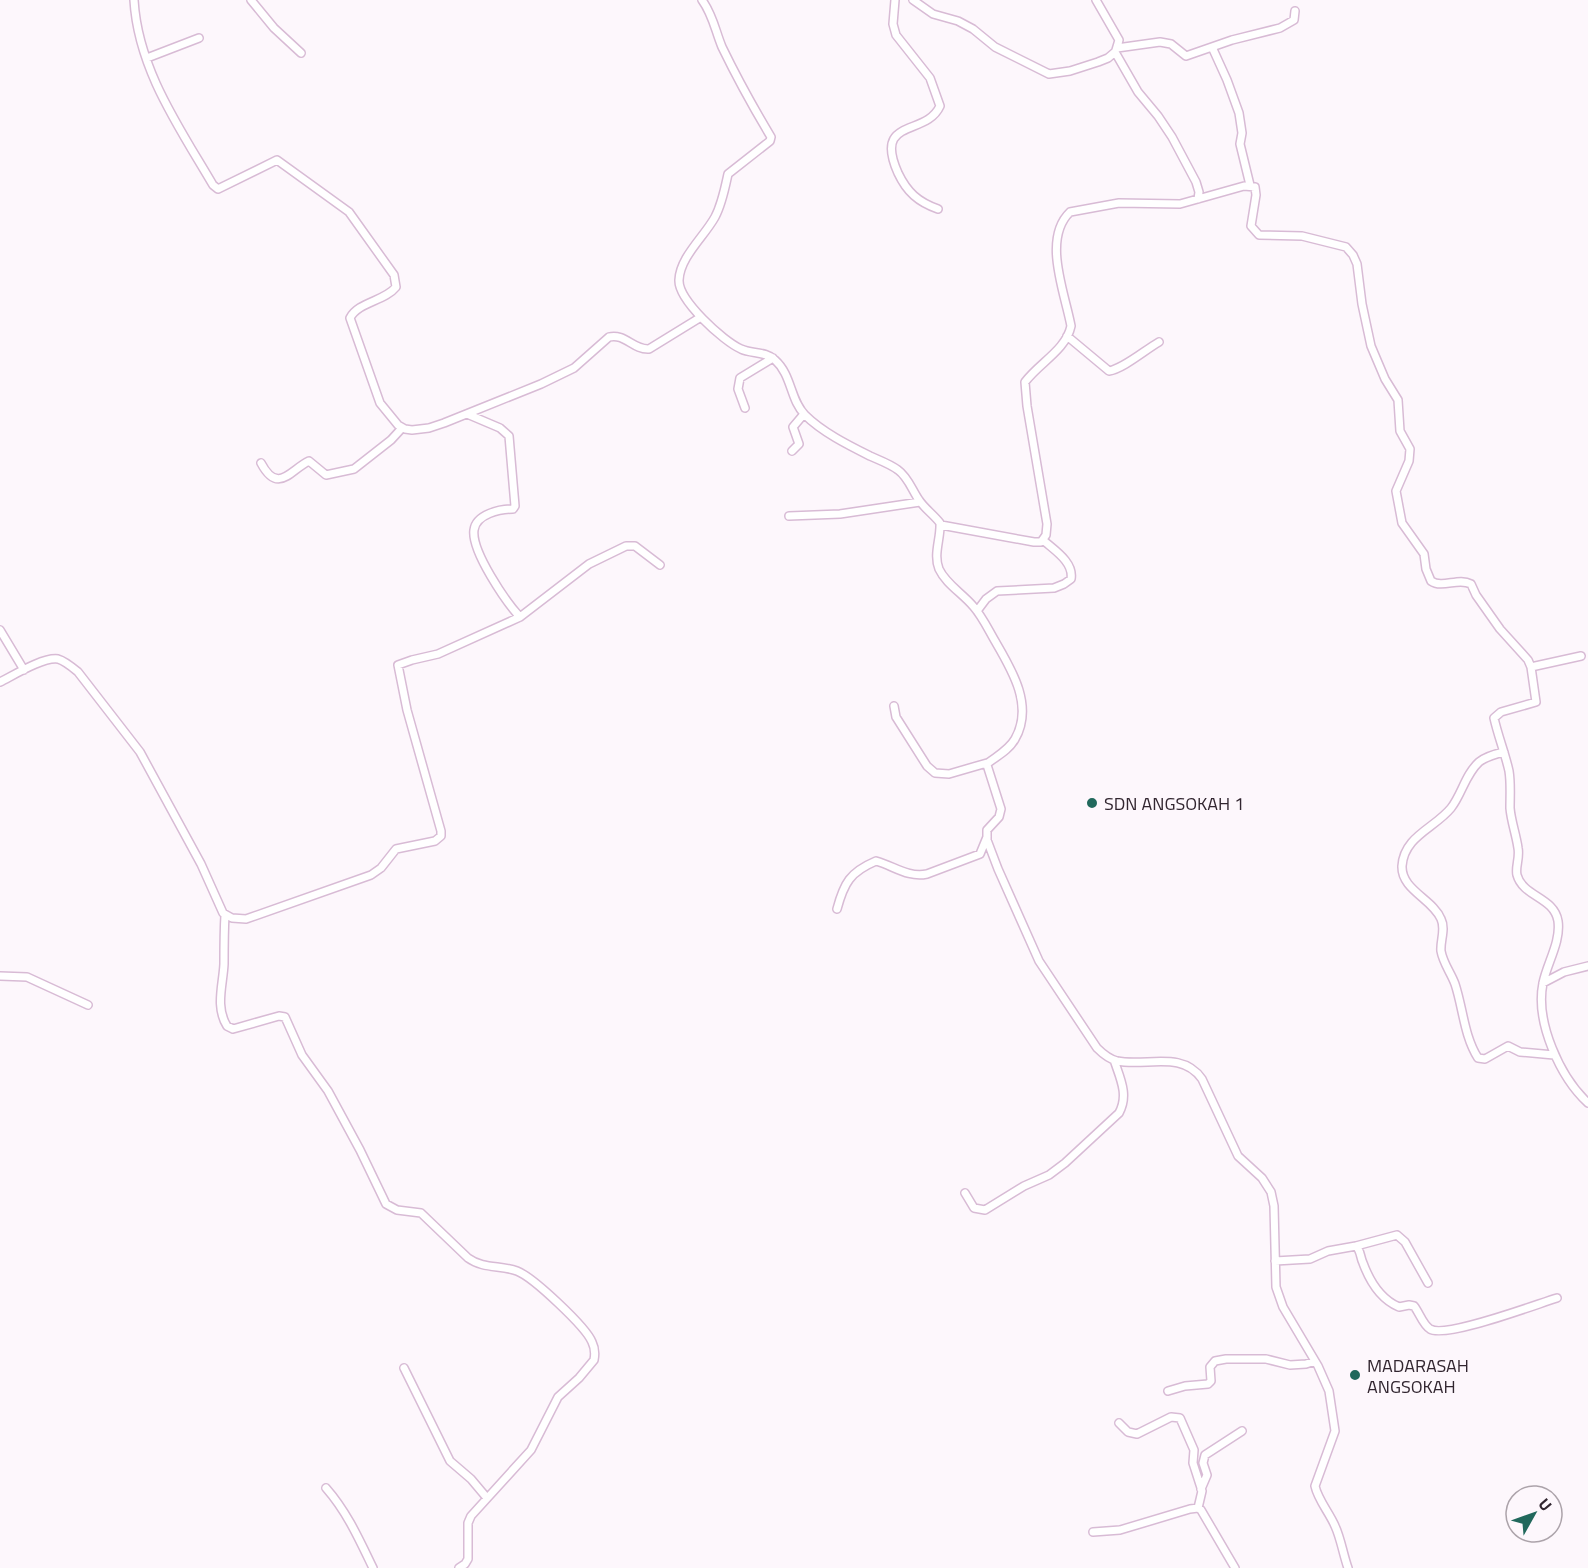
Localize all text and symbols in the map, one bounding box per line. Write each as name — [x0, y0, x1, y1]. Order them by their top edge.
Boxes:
place label: SDN ANGSOKAH 1 — [1104, 790, 1244, 817]
marker: SDN ANGSOKAH 1 — [1085, 796, 1099, 810]
place label: MADARASAH ANGSOKAH — [1367, 1352, 1469, 1400]
marker: MADARASAH ANGSOKAH — [1348, 1368, 1362, 1382]
north arrow — [1504, 1484, 1564, 1544]
text: U — [1533, 1493, 1558, 1516]

